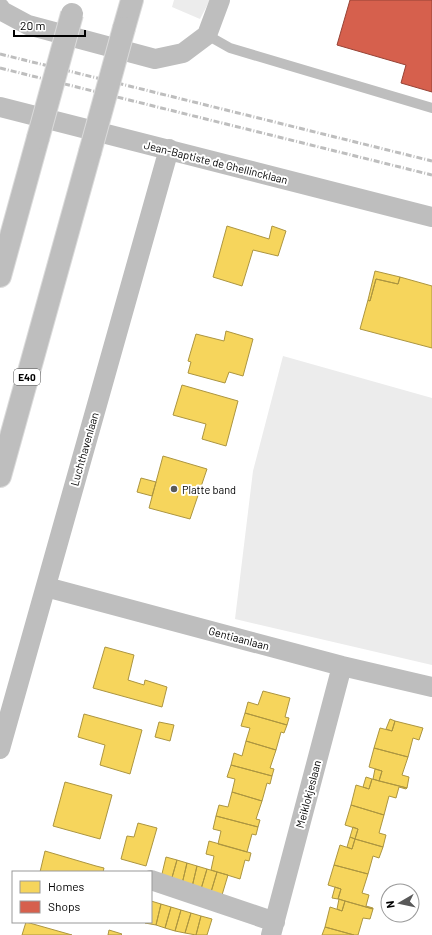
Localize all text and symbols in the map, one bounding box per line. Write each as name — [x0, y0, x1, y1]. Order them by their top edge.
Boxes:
scale bar — [14, 12, 85, 38]
text: 20 m — [20, 18, 46, 32]
street label: Jean-Baptiste de Ghellincklaan — [143, 138, 289, 186]
road number: E40 — [14, 369, 40, 385]
street label: Luchthavenlaan — [67, 411, 101, 487]
place label: Platte band — [182, 483, 236, 496]
marker: Platte band — [169, 484, 179, 494]
street label: Gentiaanlaan — [207, 624, 271, 652]
street label: Meiklokjeslaan — [293, 759, 323, 829]
legend — [12, 871, 152, 923]
text: Homes — [48, 879, 85, 893]
north arrow — [380, 883, 420, 923]
text: Shops — [48, 899, 81, 913]
text: N — [383, 900, 397, 909]

